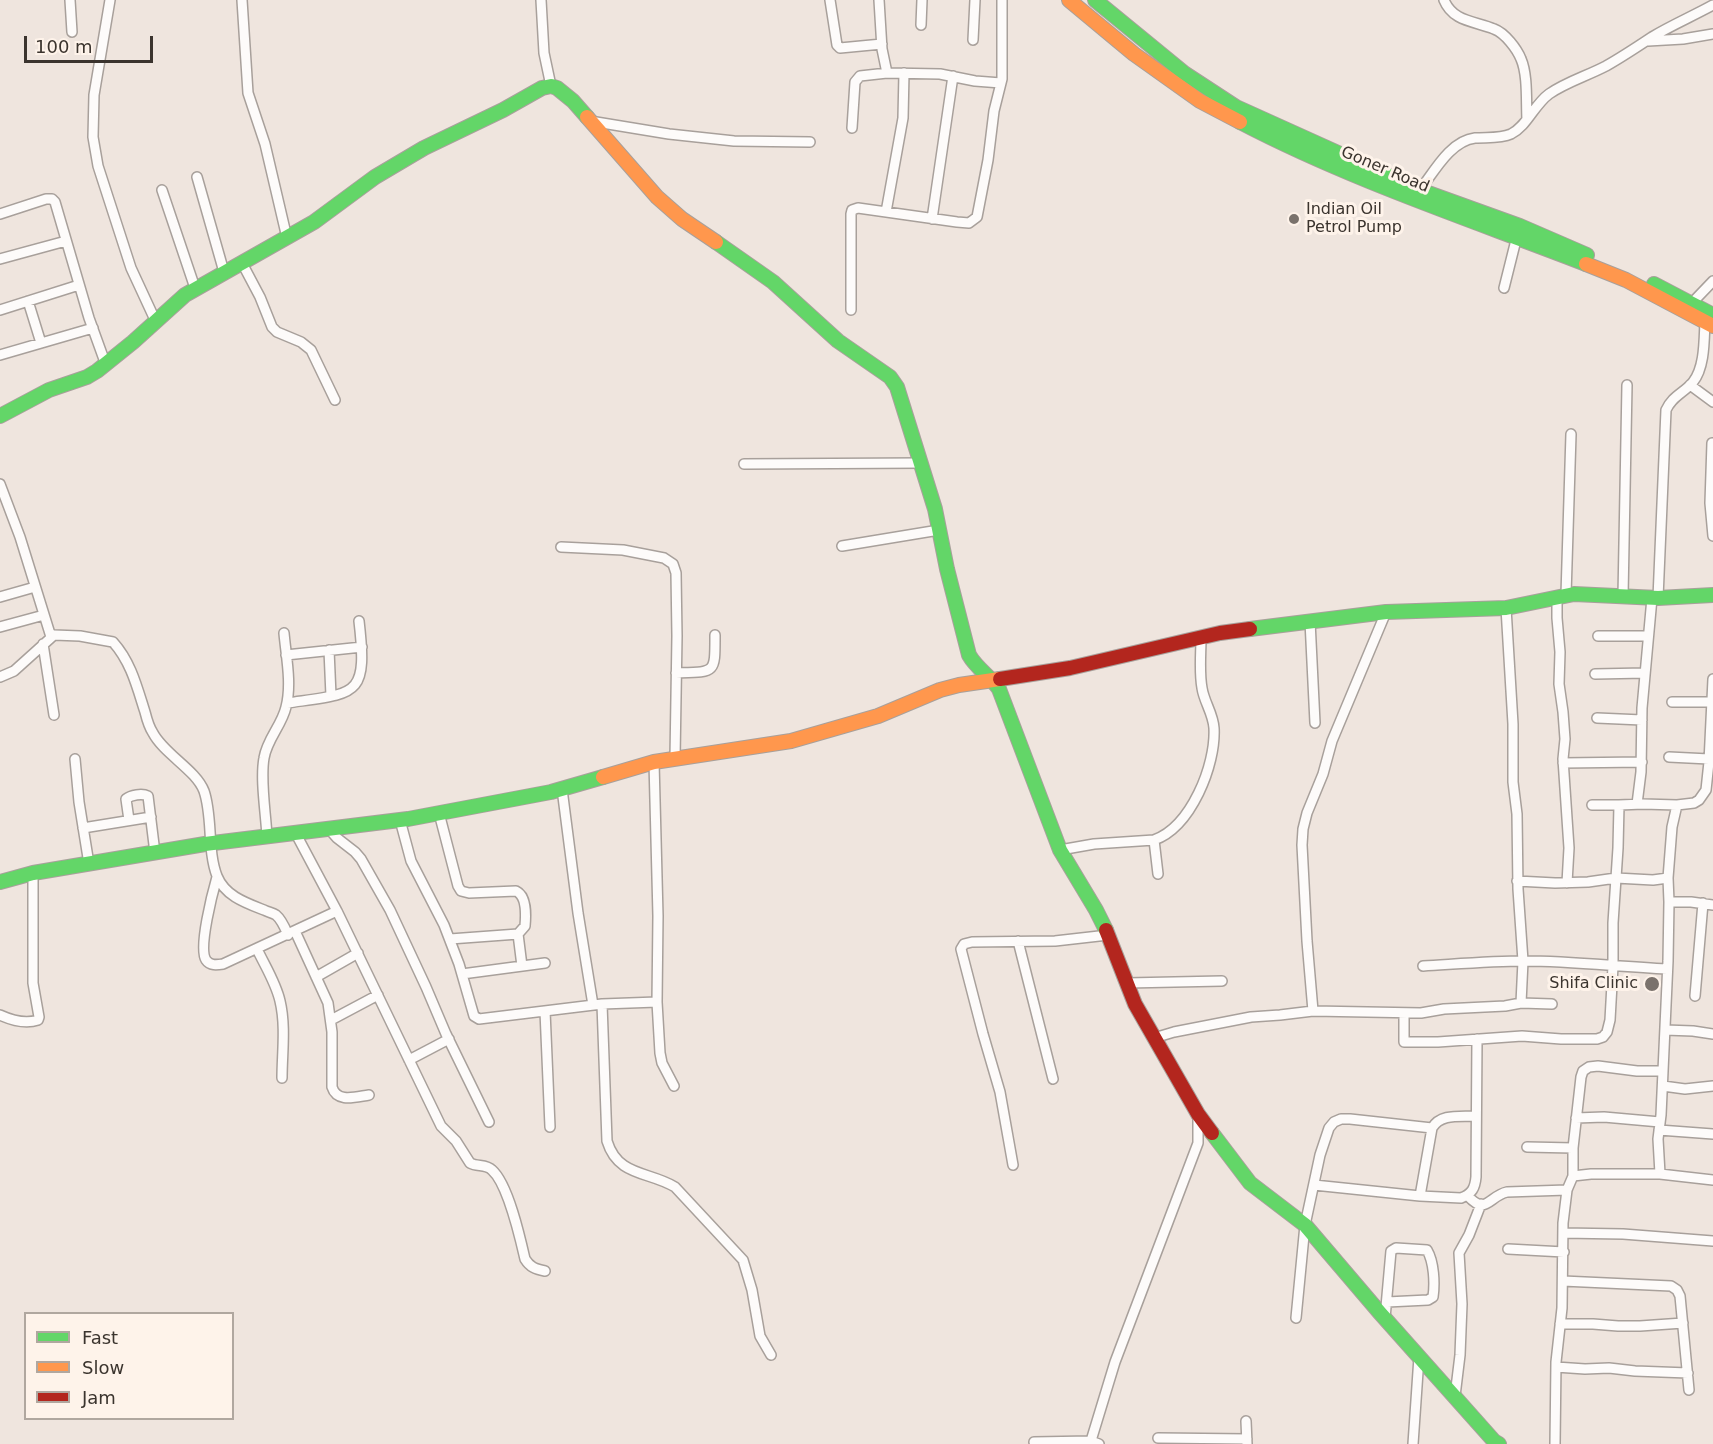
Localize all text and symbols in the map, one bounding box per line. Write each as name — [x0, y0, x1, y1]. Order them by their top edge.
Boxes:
scale bar — [27, 24, 156, 62]
text: 100 m — [35, 36, 93, 57]
street label: Goner Road — [1338, 143, 1432, 197]
place label: Indian Oil Petrol Pump — [1306, 200, 1402, 238]
marker: Indian Oil Petrol Pump — [1287, 212, 1301, 226]
place label: Shifa Clinic — [1549, 974, 1638, 994]
marker: Shifa Clinic — [1643, 975, 1661, 993]
legend — [24, 1312, 234, 1420]
text: Fast — [82, 1327, 118, 1348]
text: Slow — [82, 1357, 124, 1378]
text: Jam — [82, 1387, 116, 1408]

